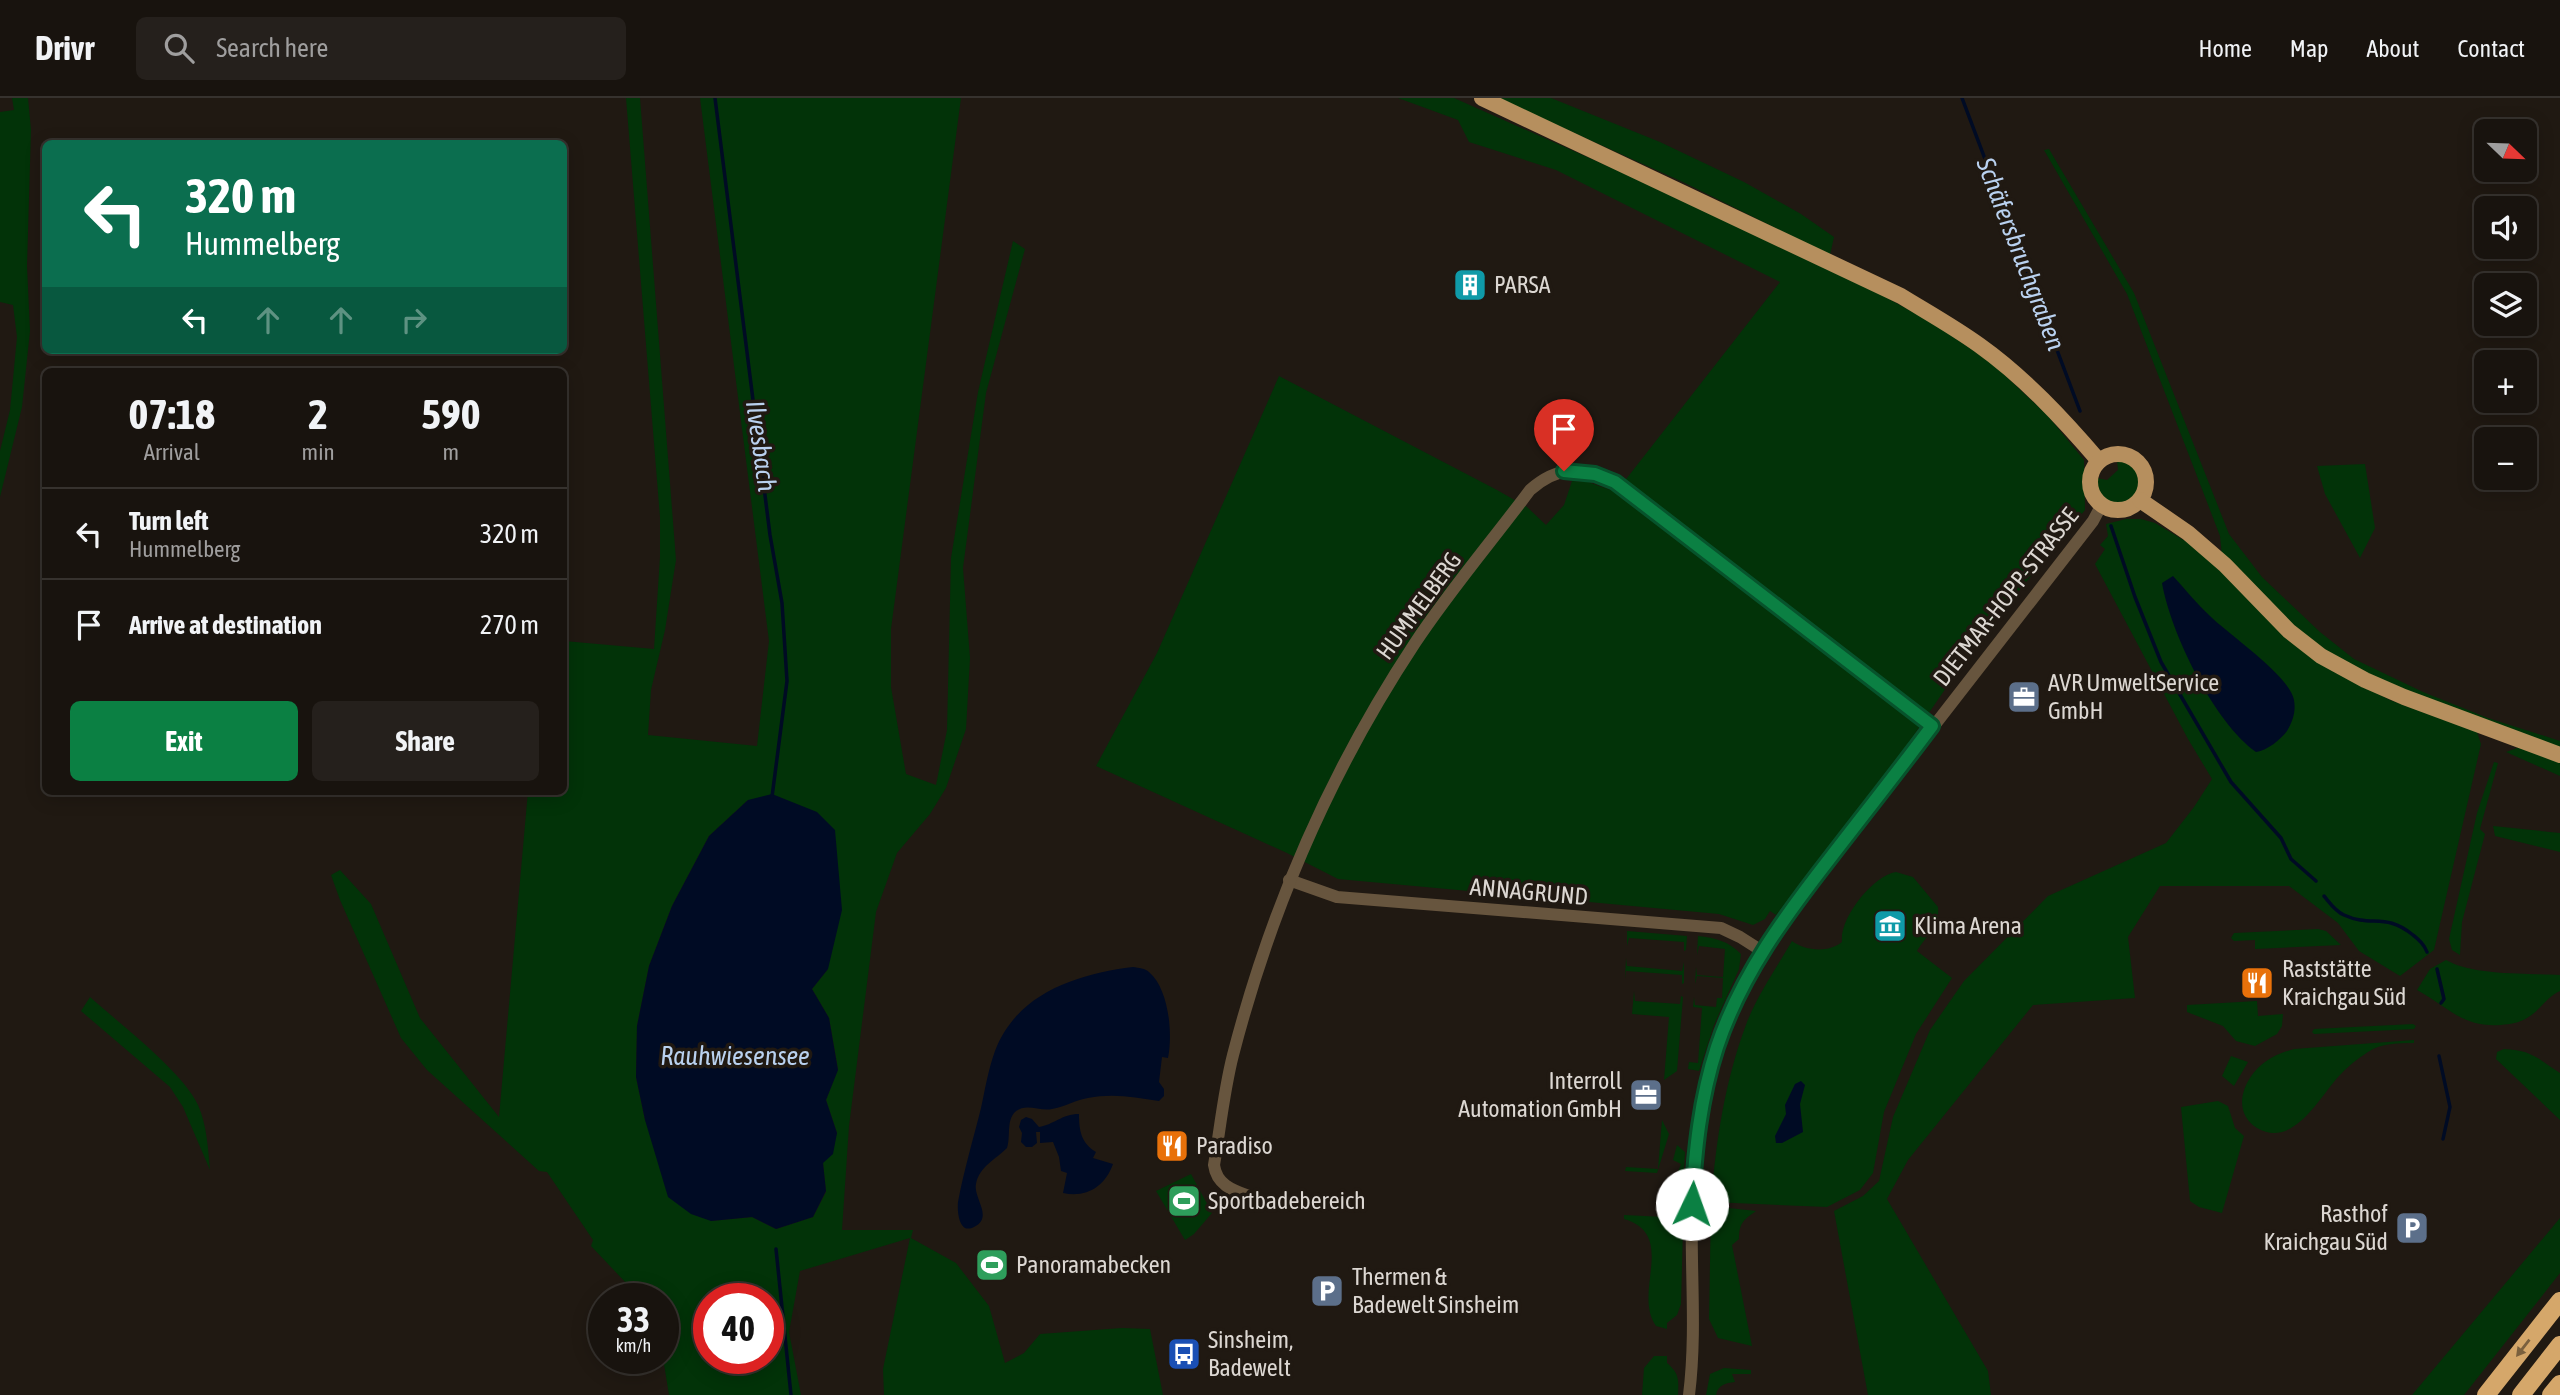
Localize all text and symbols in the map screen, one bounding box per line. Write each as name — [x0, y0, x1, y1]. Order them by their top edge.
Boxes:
search box — [136, 17, 626, 80]
text: Drivr — [35, 29, 94, 67]
icon: search — [160, 29, 198, 67]
text: Search here — [216, 33, 328, 63]
text: Home — [2198, 35, 2252, 62]
text: Map — [2290, 35, 2328, 62]
text: About — [2366, 35, 2419, 62]
text: Contact — [2457, 35, 2525, 62]
north arrow — [2474, 119, 2538, 182]
map controls — [2474, 119, 2537, 490]
water label: Schäfersbruchgraben — [1970, 153, 2072, 355]
text: 320 m — [185, 167, 296, 223]
icon: left — [70, 168, 161, 259]
button: sound — [2474, 196, 2537, 259]
text: Hummelberg — [185, 225, 340, 262]
building icon: PARSA — [1451, 266, 1489, 304]
place label: PARSA — [1494, 271, 1551, 298]
button: layers — [2474, 273, 2537, 336]
icon: left — [176, 301, 214, 339]
icon: ahead — [249, 301, 287, 339]
icon: ahead — [322, 301, 360, 339]
icon: right — [395, 301, 433, 339]
button: + — [2474, 350, 2537, 413]
text: 07:18 — [129, 390, 215, 438]
text: 2 — [308, 390, 328, 438]
text: 590 — [421, 390, 480, 438]
water label: Ilvesbach — [740, 399, 782, 494]
pin — [1534, 399, 1594, 471]
icon: arrive — [1545, 410, 1583, 448]
button: − — [2474, 427, 2537, 490]
text: Arrival — [144, 439, 200, 465]
text: min — [302, 439, 335, 465]
text: m — [443, 439, 459, 465]
street label: DIETMAR-HOPP-STRASSE — [1928, 502, 2083, 691]
text: Turn left — [129, 506, 209, 536]
icon: left — [70, 515, 108, 553]
text: 320 m — [480, 519, 539, 549]
text: Hummelberg — [129, 536, 240, 562]
street label: HUMMELBERG — [1371, 547, 1467, 665]
icon: arrive — [70, 606, 108, 644]
text: Arrive at destination — [129, 610, 322, 640]
text: 270 m — [480, 610, 539, 640]
place label: AVR UmweltService GmbH — [2048, 669, 2219, 724]
office icon: AVR UmweltService GmbH — [2005, 678, 2043, 716]
button: Exit — [70, 701, 298, 781]
button: Share — [312, 701, 539, 781]
street label: ANNAGRUND — [1469, 873, 1589, 910]
museum icon: Klima Arena — [1871, 907, 1909, 945]
place label: Klima Arena — [1914, 912, 2022, 939]
place label: Raststätte Kraichgau Süd — [2282, 955, 2407, 1010]
restaurant icon: Raststätte Kraichgau Süd — [2238, 964, 2276, 1002]
water label: Rauhwiesensee — [660, 1041, 810, 1071]
place label: Interroll Automation GmbH — [1458, 1067, 1623, 1122]
office icon: Interroll Automation GmbH — [1627, 1076, 1665, 1114]
restaurant icon: Paradiso — [1153, 1127, 1191, 1165]
place label: Paradiso — [1196, 1132, 1273, 1159]
position arrow — [1655, 1167, 1729, 1241]
sports icon: Sportbadebereich — [1165, 1182, 1203, 1220]
place label: Sportbadebereich — [1208, 1187, 1366, 1214]
place label: Rasthof Kraichgau Süd — [2264, 1200, 2388, 1255]
parking icon: Rasthof Kraichgau Süd — [2393, 1209, 2431, 1247]
sports icon: Panoramabecken — [973, 1246, 1011, 1284]
place label: Panoramabecken — [1016, 1251, 1171, 1278]
place label: Thermen & Badewelt Sinsheim — [1352, 1263, 1519, 1318]
parking icon: Thermen & Badewelt Sinsheim — [1308, 1272, 1346, 1310]
speed limit sign: 40 — [693, 1283, 784, 1374]
text: 33 — [617, 1299, 650, 1339]
place label: Sinsheim, Badewelt — [1208, 1326, 1293, 1381]
text: km/h — [616, 1335, 651, 1356]
bus stop icon: Sinsheim, Badewelt — [1165, 1335, 1203, 1373]
one-way arrow — [2517, 1339, 2531, 1357]

